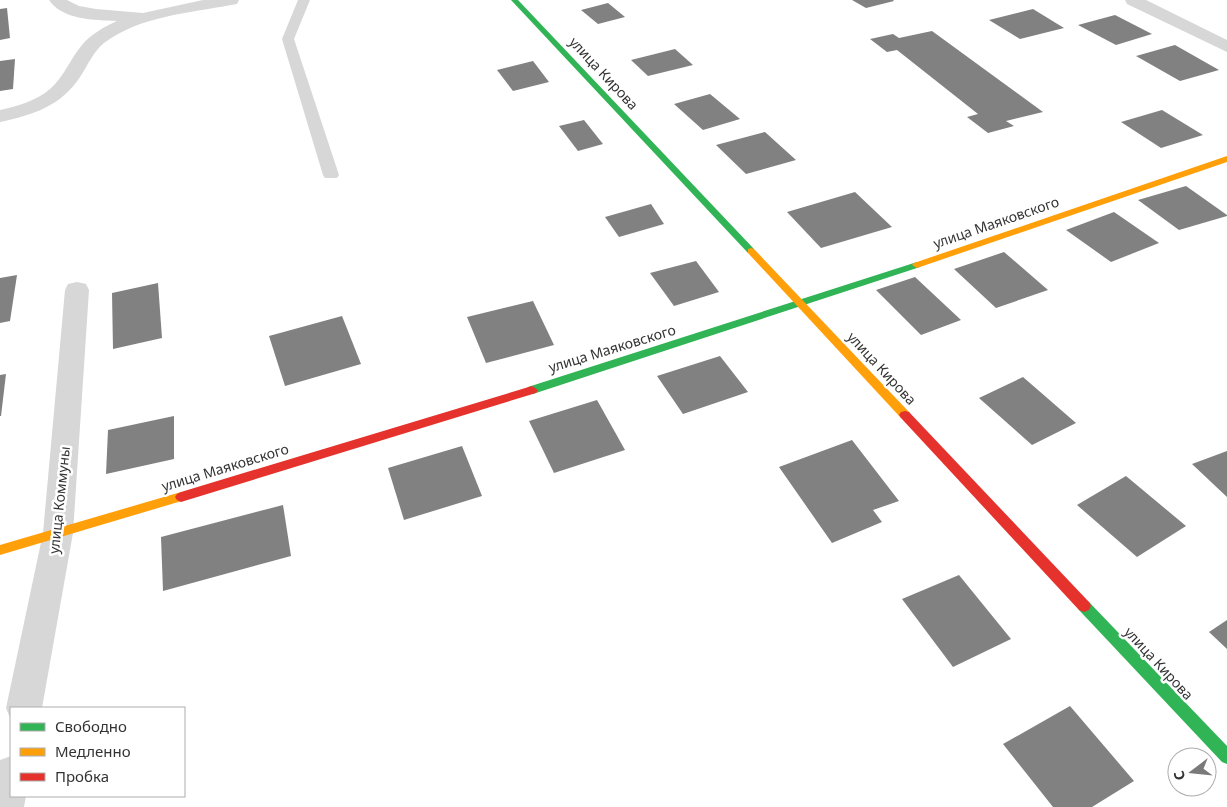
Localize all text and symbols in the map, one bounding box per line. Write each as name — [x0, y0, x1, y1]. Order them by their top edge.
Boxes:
street label: улица Кирова — [565, 32, 643, 114]
street label: улица Маяковского — [931, 192, 1061, 252]
street label: улица Маяковского — [546, 320, 678, 376]
street label: улица Кирова — [843, 327, 921, 409]
street label: улица Маяковского — [159, 439, 291, 495]
street label: улица Коммуны — [44, 445, 74, 555]
street label: улица Кирова — [1120, 622, 1198, 704]
legend — [10, 707, 185, 797]
text: Свободно — [55, 716, 127, 736]
text: Медленно — [55, 741, 131, 761]
north arrow — [1167, 747, 1217, 797]
text: Пробка — [55, 766, 109, 786]
text: С — [1169, 769, 1189, 783]

